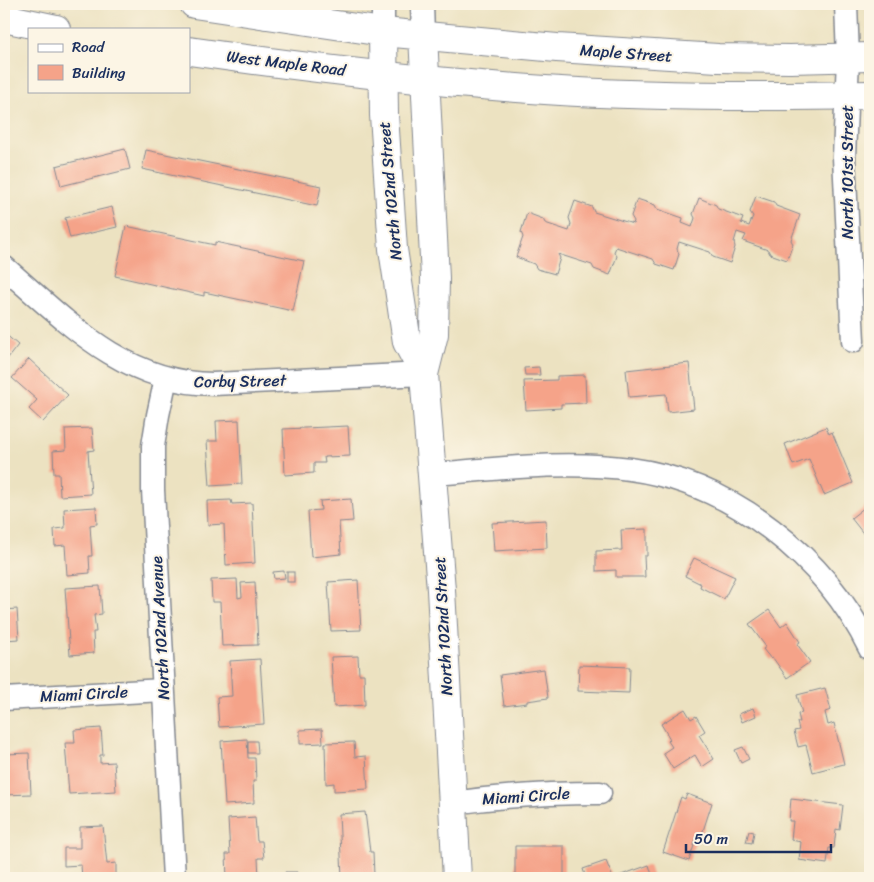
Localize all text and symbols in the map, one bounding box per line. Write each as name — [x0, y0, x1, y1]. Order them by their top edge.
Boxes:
legend — [28, 28, 190, 92]
text: Road — [72, 34, 105, 60]
street label: Maple Street — [579, 35, 673, 71]
street label: West Maple Road — [225, 41, 349, 85]
text: Building — [72, 60, 126, 86]
street label: North 101st Street — [833, 105, 862, 239]
street label: North 102nd Street — [369, 120, 411, 262]
street label: Corby Street — [194, 366, 287, 396]
street label: North 102nd Avenue — [142, 555, 178, 701]
street label: North 102nd Street — [425, 556, 461, 696]
street label: Miami Circle — [39, 677, 129, 711]
street label: Miami Circle — [481, 778, 571, 814]
scale bar — [686, 822, 832, 854]
text: 50 m — [694, 826, 729, 852]

